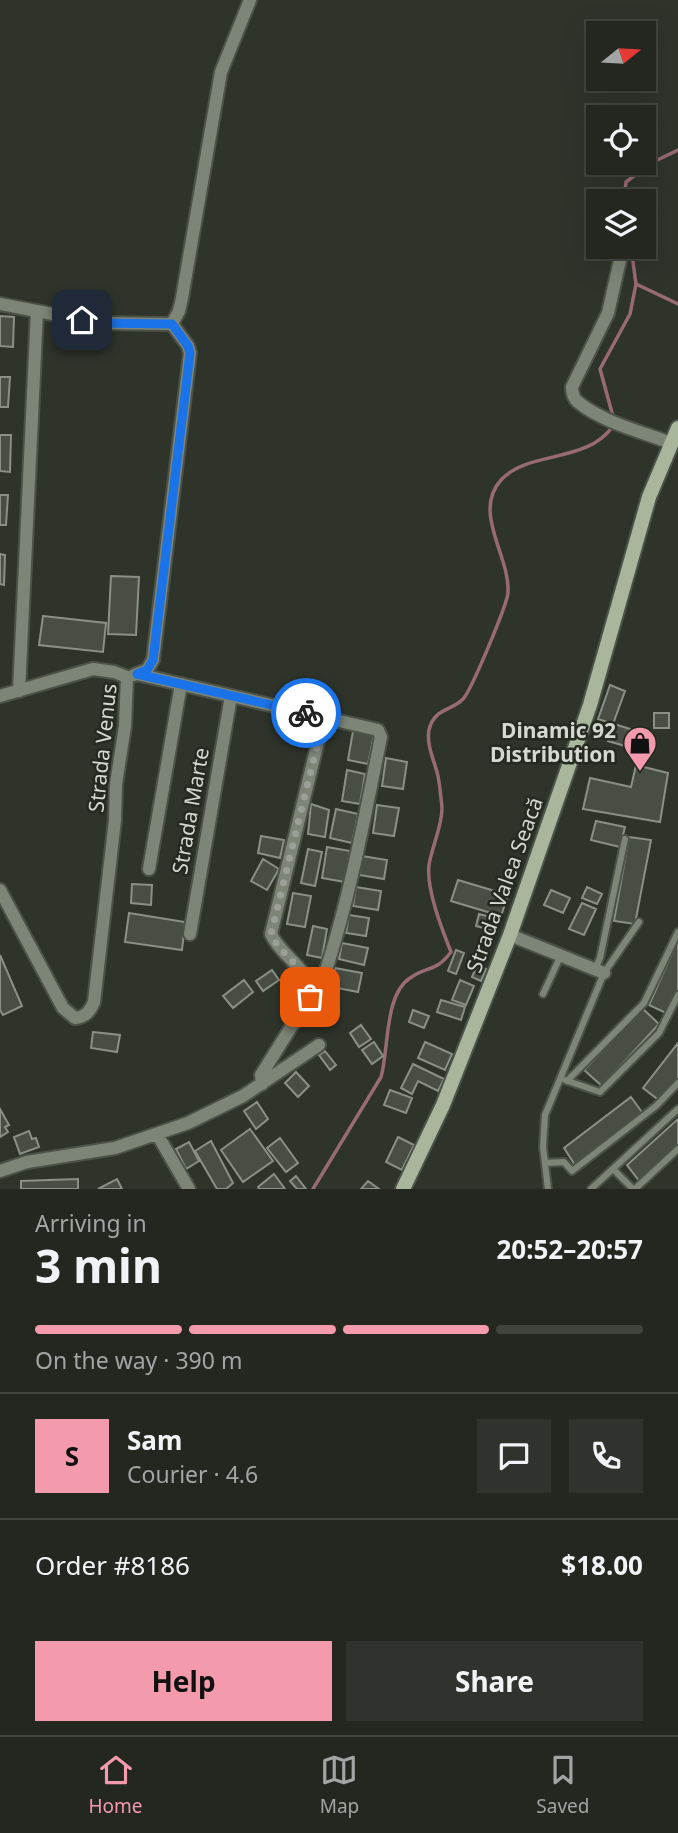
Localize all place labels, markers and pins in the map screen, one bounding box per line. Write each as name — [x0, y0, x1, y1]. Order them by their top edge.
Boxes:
pin — [52, 290, 112, 350]
place label: Dinamic 92 Distribution — [490, 716, 616, 768]
shop icon: Dinamic 92 Distribution — [621, 724, 659, 773]
pin — [280, 967, 340, 1027]

